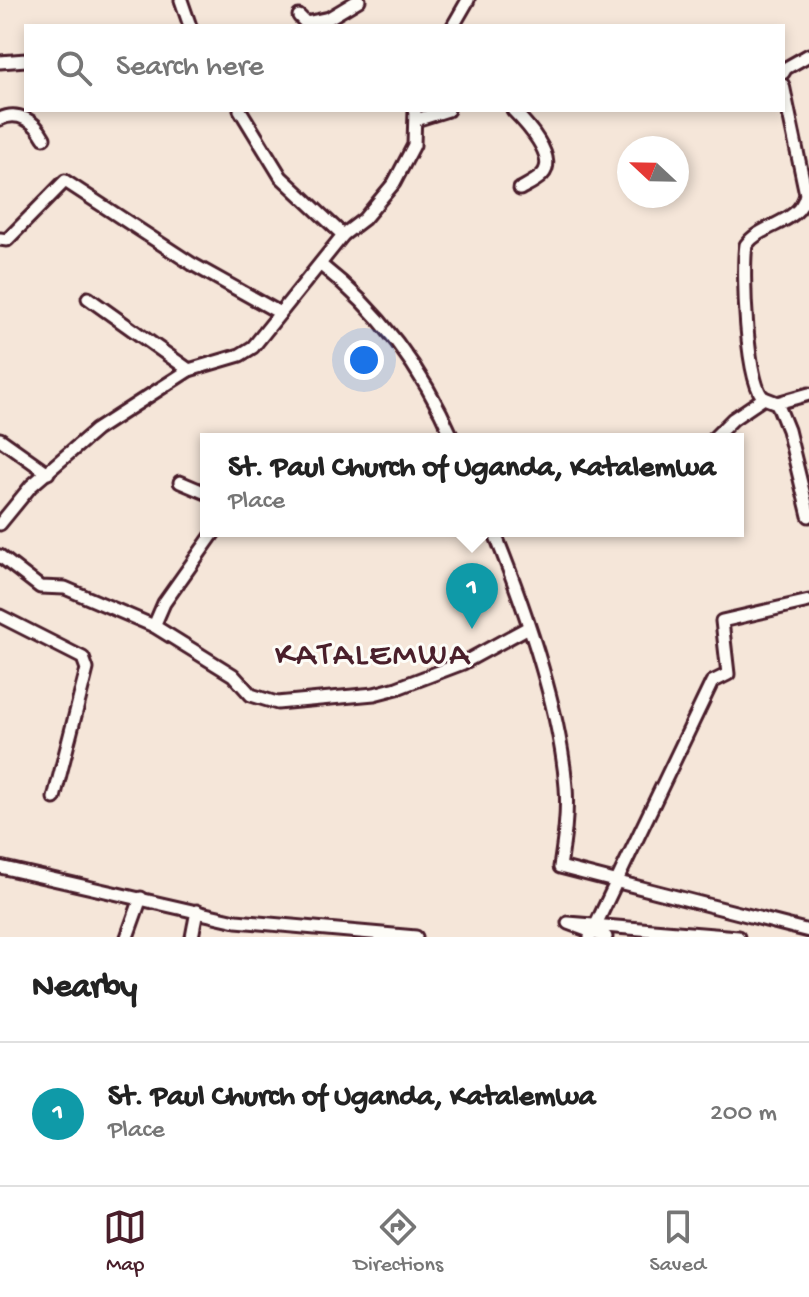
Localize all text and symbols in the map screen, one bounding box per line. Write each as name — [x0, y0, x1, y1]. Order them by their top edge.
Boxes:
search box — [24, 24, 785, 112]
icon: search — [52, 46, 96, 90]
text: Search here — [116, 51, 264, 86]
north arrow — [617, 136, 689, 208]
your location — [344, 340, 384, 380]
popup — [200, 433, 744, 537]
text: St. Paul Church of Uganda, Katalemwa — [228, 452, 716, 487]
text: Place — [228, 487, 285, 518]
pin: 1 — [446, 563, 498, 629]
district label: KATALEMWA — [275, 637, 471, 677]
text: Nearby — [32, 969, 137, 1009]
text: St. Paul Church of Uganda, Katalemwa — [108, 1081, 595, 1116]
text: 1 — [53, 1099, 63, 1130]
text: 200 m — [710, 1099, 777, 1130]
text: Place — [108, 1116, 165, 1147]
tab: Map — [103, 1205, 147, 1279]
tab: Directions — [354, 1205, 443, 1279]
tab: Saved — [649, 1205, 706, 1279]

